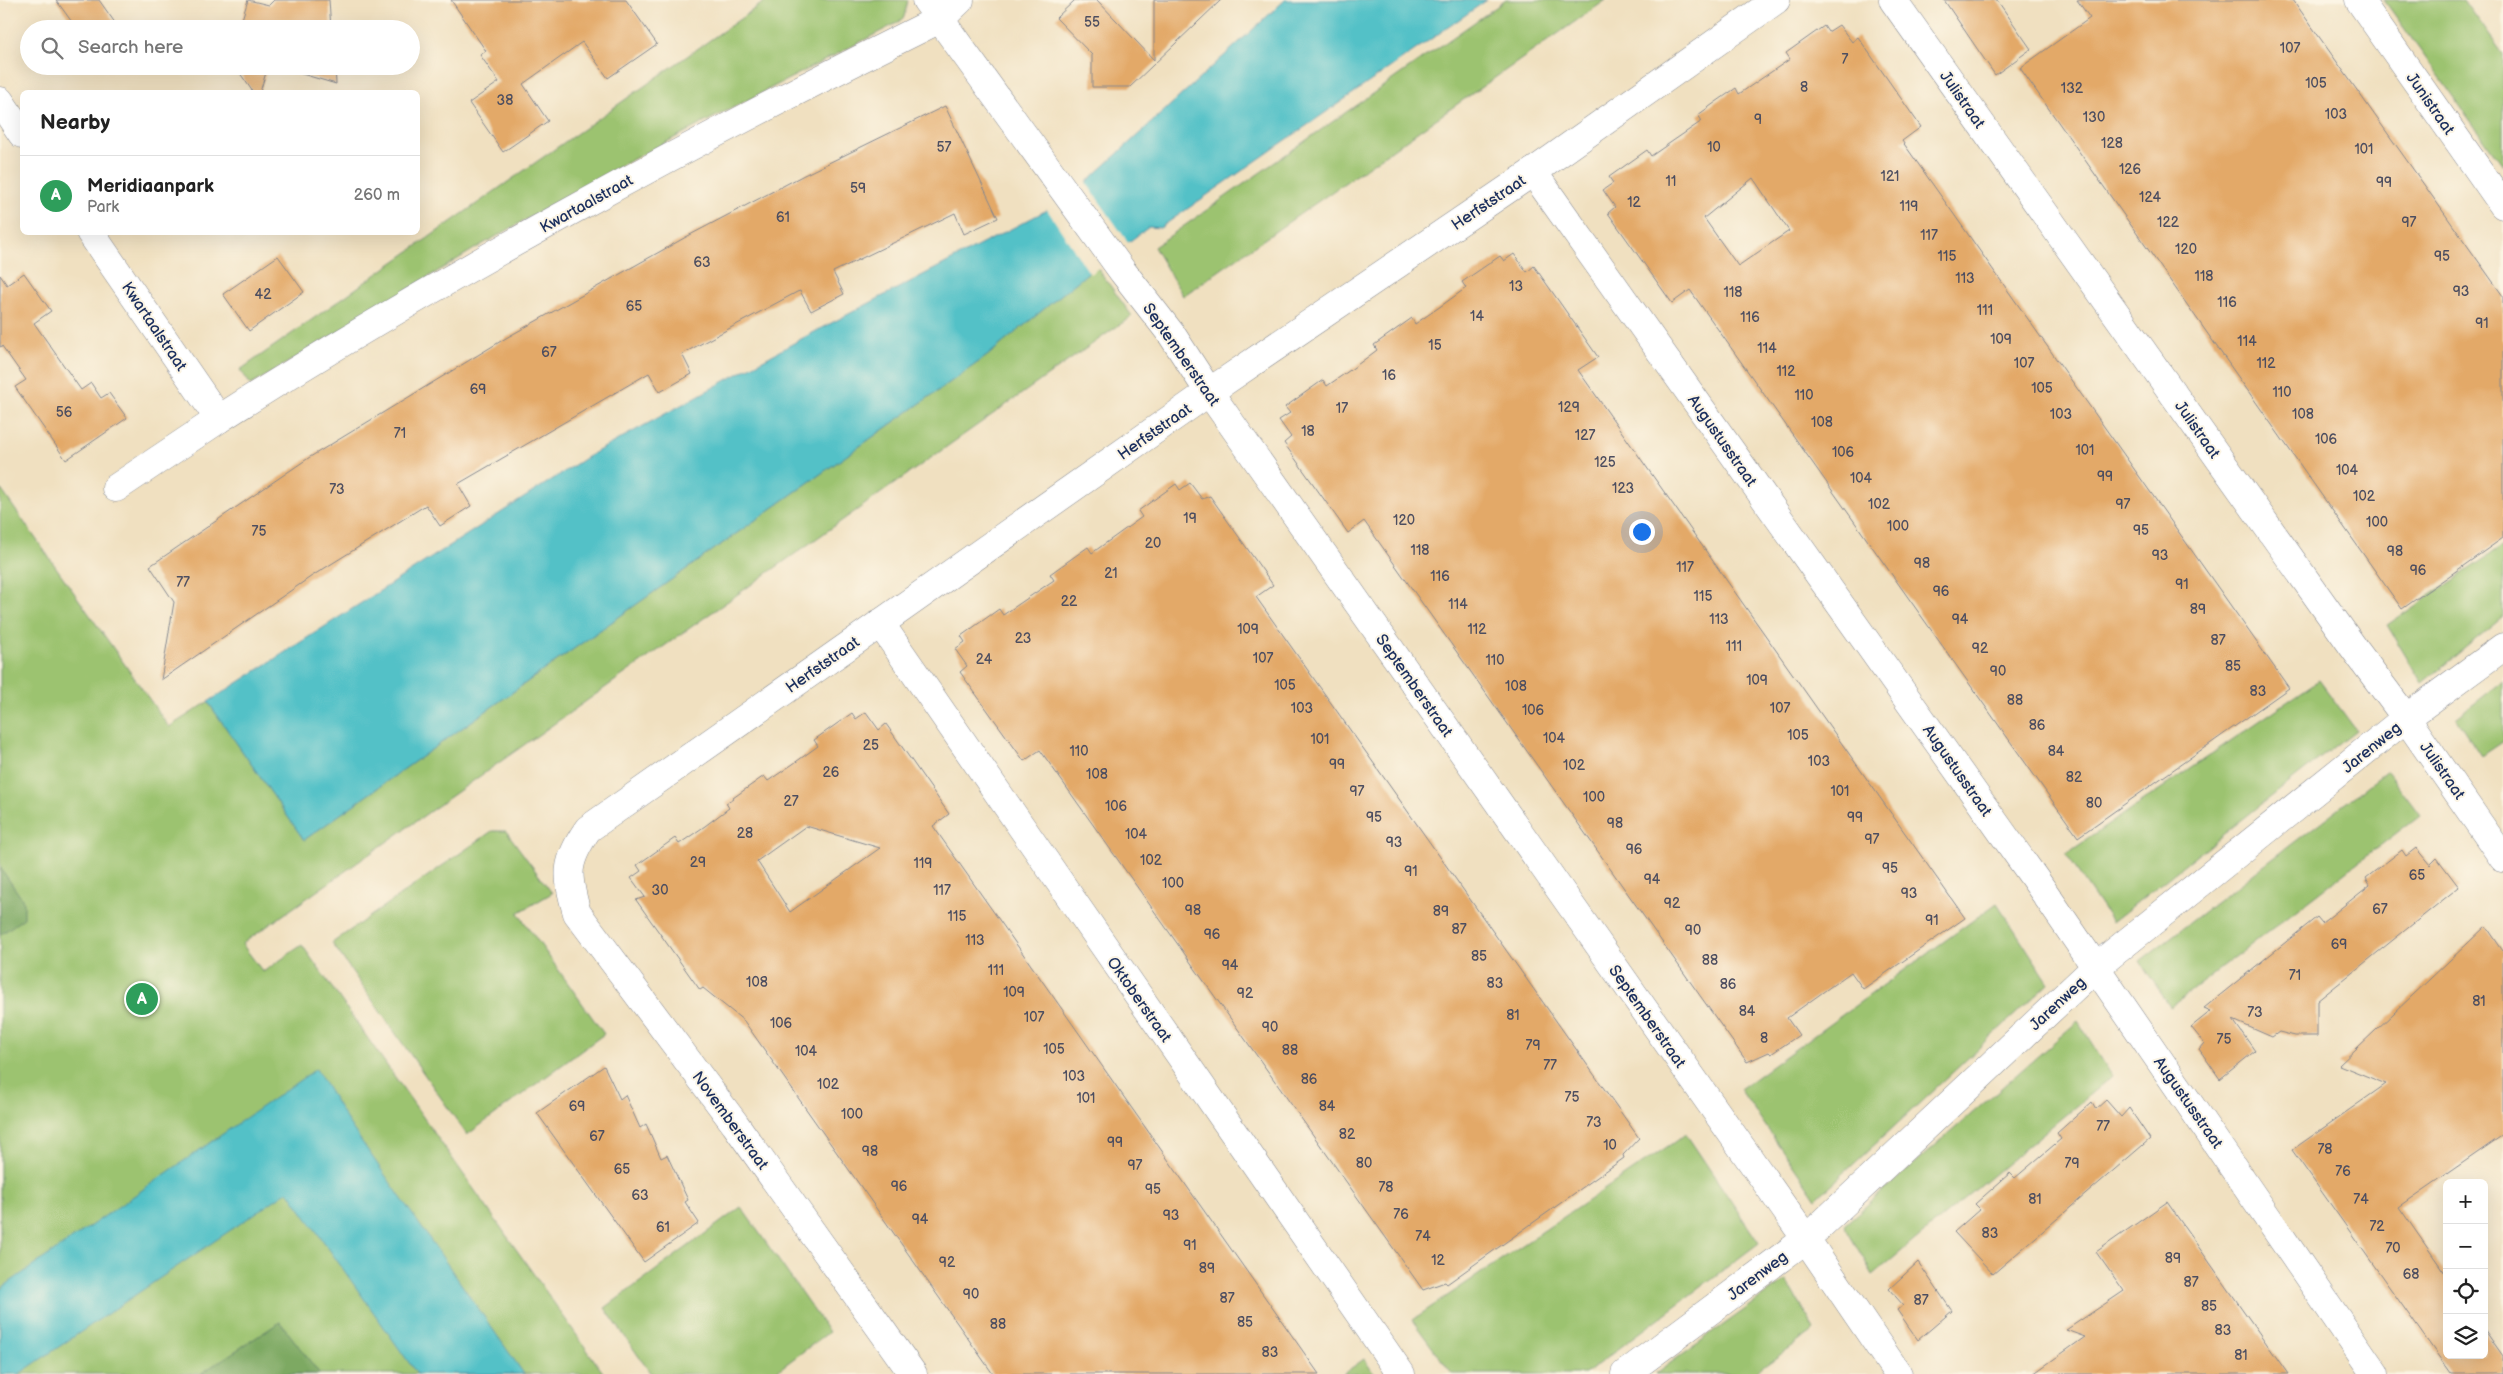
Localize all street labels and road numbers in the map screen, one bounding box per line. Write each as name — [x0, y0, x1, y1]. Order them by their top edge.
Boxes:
street label: Julistraat — [1935, 67, 1988, 132]
street label: Junistraat — [2402, 69, 2458, 139]
street label: Kwartaalstraat — [537, 171, 637, 238]
street label: Herfststraat — [1448, 171, 1530, 235]
street label: Kwartaalstraat — [117, 279, 191, 375]
street label: Septemberstraat — [1138, 300, 1223, 410]
street label: Augustusstraat — [1683, 391, 1760, 490]
street label: Julistraat — [2170, 397, 2223, 462]
street label: Herfststraat — [1114, 400, 1195, 465]
street label: Septemberstraat — [1371, 631, 1456, 741]
street label: Herfststraat — [782, 633, 863, 698]
street label: Jarenweg — [2339, 719, 2405, 778]
street label: Augustusstraat — [1918, 721, 1995, 820]
street label: Julistraat — [2415, 738, 2468, 803]
street label: Oktoberstraat — [1102, 954, 1175, 1046]
street label: Septemberstraat — [1604, 962, 1689, 1072]
street label: Jarenweg — [2026, 973, 2090, 1035]
street label: Augustusstraat — [2149, 1053, 2226, 1152]
street label: Novemberstraat — [688, 1068, 772, 1174]
street label: Jarenweg — [1724, 1247, 1792, 1305]

